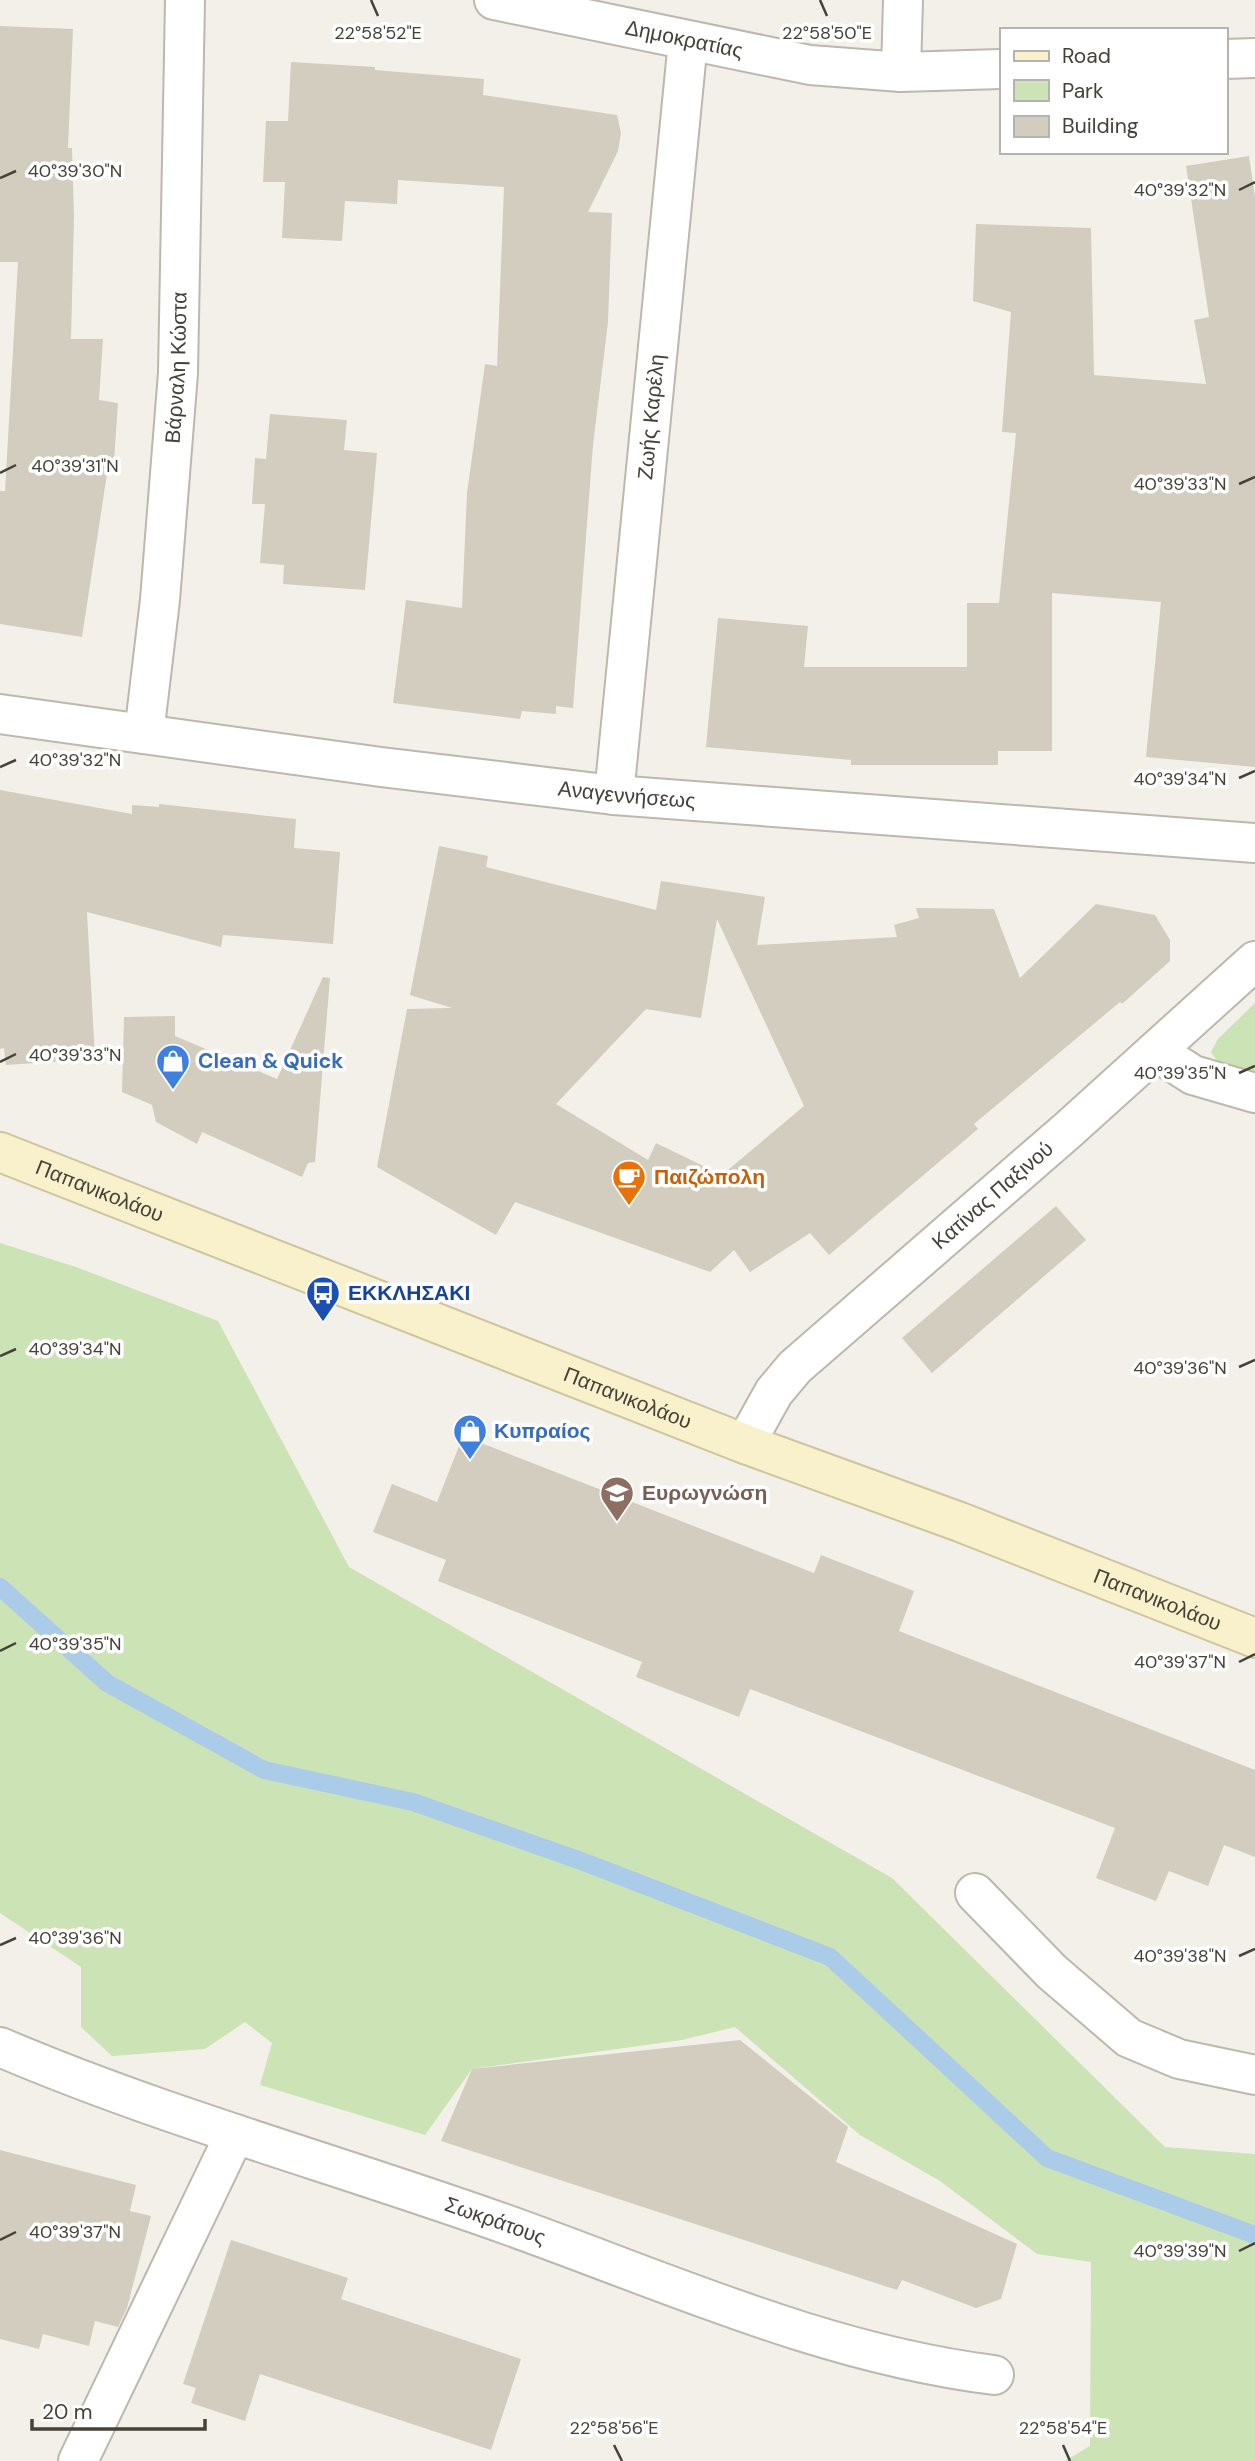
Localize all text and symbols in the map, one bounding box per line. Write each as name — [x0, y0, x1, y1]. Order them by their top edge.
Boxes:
street label: Δημοκρατίας — [623, 13, 745, 65]
text: 22°58'52"E — [334, 21, 422, 45]
text: 22°58'50"E — [782, 21, 872, 45]
legend — [1000, 28, 1227, 154]
text: Road — [1062, 42, 1111, 70]
text: Park — [1062, 77, 1104, 105]
text: Building — [1062, 112, 1139, 140]
text: 40°39'30"N — [28, 159, 122, 183]
text: 40°39'32"N — [1134, 178, 1226, 202]
street label: Βάρναλη Κώστα — [158, 292, 194, 444]
street label: Ζωής Καρέλη — [631, 353, 671, 481]
text: 40°39'31"N — [31, 454, 119, 478]
text: 40°39'33"N — [1134, 472, 1226, 496]
text: 40°39'32"N — [29, 748, 121, 772]
text: 40°39'34"N — [1134, 767, 1226, 791]
street label: Αναγεννήσεως — [557, 774, 696, 815]
shop icon: Clean & Quick — [154, 1042, 192, 1091]
text: 40°39'33"N — [29, 1043, 121, 1067]
place label: Clean & Quick — [198, 1047, 343, 1075]
text: 40°39'35"N — [1134, 1061, 1226, 1085]
street label: Κατίνας Παξινού — [926, 1135, 1059, 1256]
street label: Παπανικολάου — [32, 1153, 168, 1229]
cafe icon: Παιζώπολη — [610, 1158, 648, 1207]
place label: Παιζώπολη — [654, 1163, 765, 1191]
bus stop icon: ΕΚΚΛΗΣΑΚΙ — [304, 1274, 342, 1323]
place label: ΕΚΚΛΗΣΑΚΙ — [348, 1279, 470, 1307]
text: 40°39'34"N — [29, 1337, 121, 1361]
text: 40°39'36"N — [1133, 1356, 1227, 1380]
street label: Παπανικολάου — [559, 1360, 696, 1436]
shop icon: Κυπραίος — [451, 1412, 489, 1461]
place label: Κυπραίος — [494, 1417, 591, 1445]
school or university icon: Ευρωγνώση — [598, 1474, 636, 1523]
place label: Ευρωγνώση — [642, 1479, 767, 1507]
street label: Παπανικολάου — [1089, 1562, 1225, 1637]
text: 40°39'35"N — [29, 1632, 121, 1656]
text: 40°39'37"N — [1134, 1650, 1226, 1674]
text: 40°39'36"N — [28, 1926, 122, 1950]
text: 40°39'38"N — [1134, 1944, 1226, 1968]
street label: Σωκράτους — [441, 2190, 550, 2252]
text: 40°39'37"N — [29, 2220, 121, 2244]
text: 40°39'39"N — [1134, 2239, 1226, 2263]
scale bar — [32, 2388, 205, 2432]
text: 20 m — [42, 2398, 93, 2426]
text: 22°58'56"E — [570, 2416, 658, 2440]
text: 22°58'54"E — [1019, 2416, 1107, 2440]

